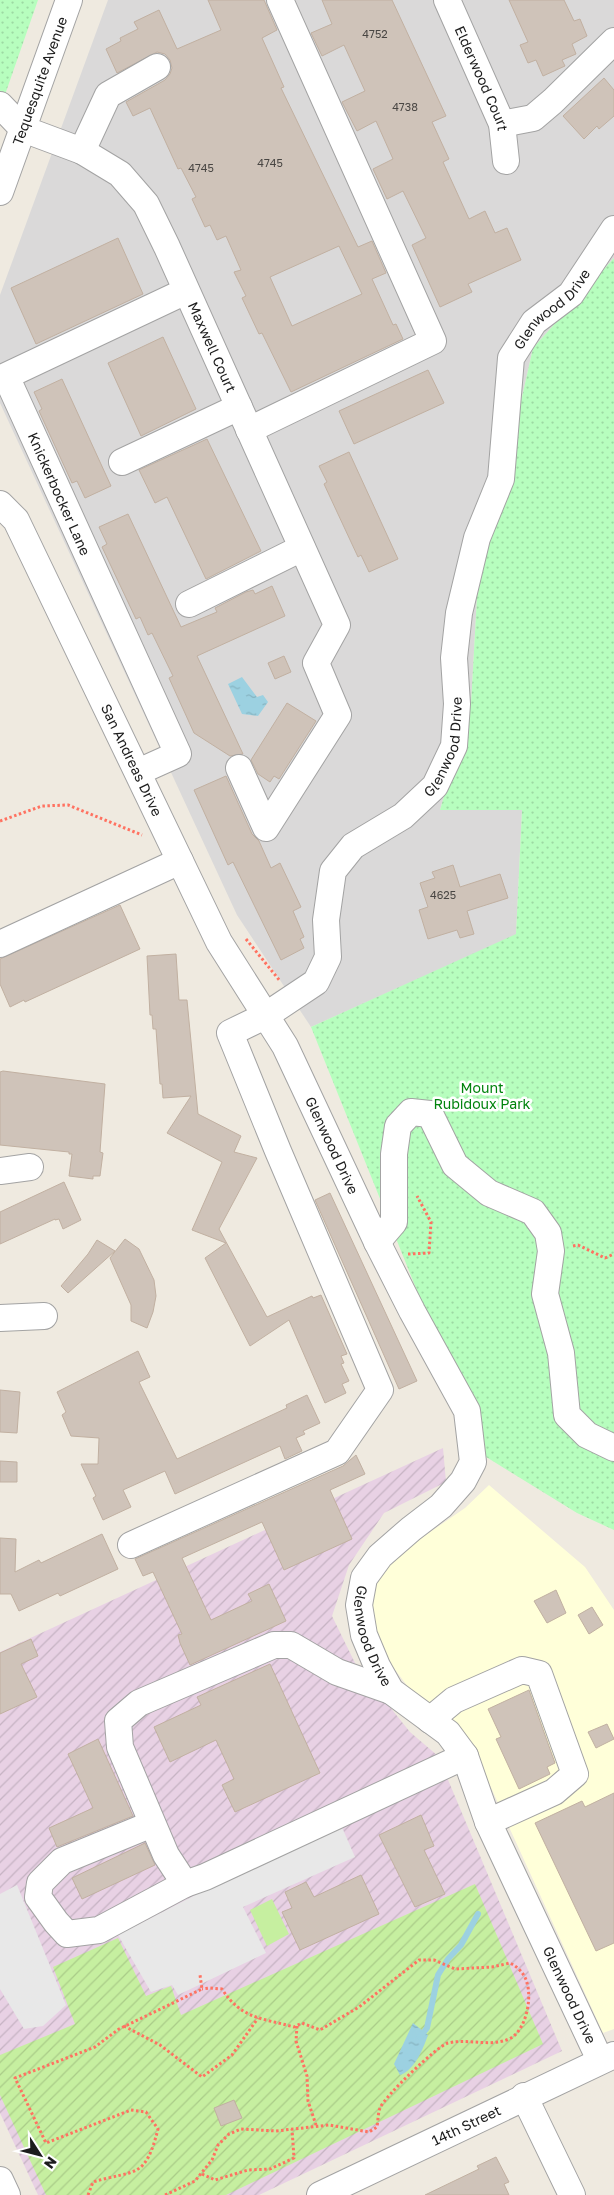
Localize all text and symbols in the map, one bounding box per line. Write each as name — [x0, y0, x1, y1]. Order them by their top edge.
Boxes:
street label: Tequesquite Avenue — [8, 14, 70, 148]
street label: Elderwood Court — [452, 23, 512, 132]
house number: 4752 — [362, 27, 388, 40]
house number: 4738 — [392, 100, 418, 113]
house number: 4745 — [257, 156, 283, 169]
house number: 4745 — [188, 161, 214, 174]
street label: Glenwood Drive — [510, 265, 593, 352]
street label: Maxwell Court — [185, 299, 240, 395]
street label: Knickerbocker Lane — [25, 430, 94, 558]
street label: Glenwood Drive — [420, 696, 465, 800]
street label: San Andreas Drive — [98, 701, 166, 819]
house number: 4625 — [430, 888, 456, 901]
park label: Mount Rubidoux Park — [433, 1079, 531, 1112]
street label: Glenwood Drive — [302, 1094, 362, 1197]
street label: Glenwood Drive — [351, 1584, 396, 1689]
street label: Glenwood Drive — [540, 1943, 600, 2046]
street label: 14th Street — [429, 2101, 503, 2149]
north arrow — [15, 2130, 65, 2180]
text: N — [41, 2154, 61, 2172]

